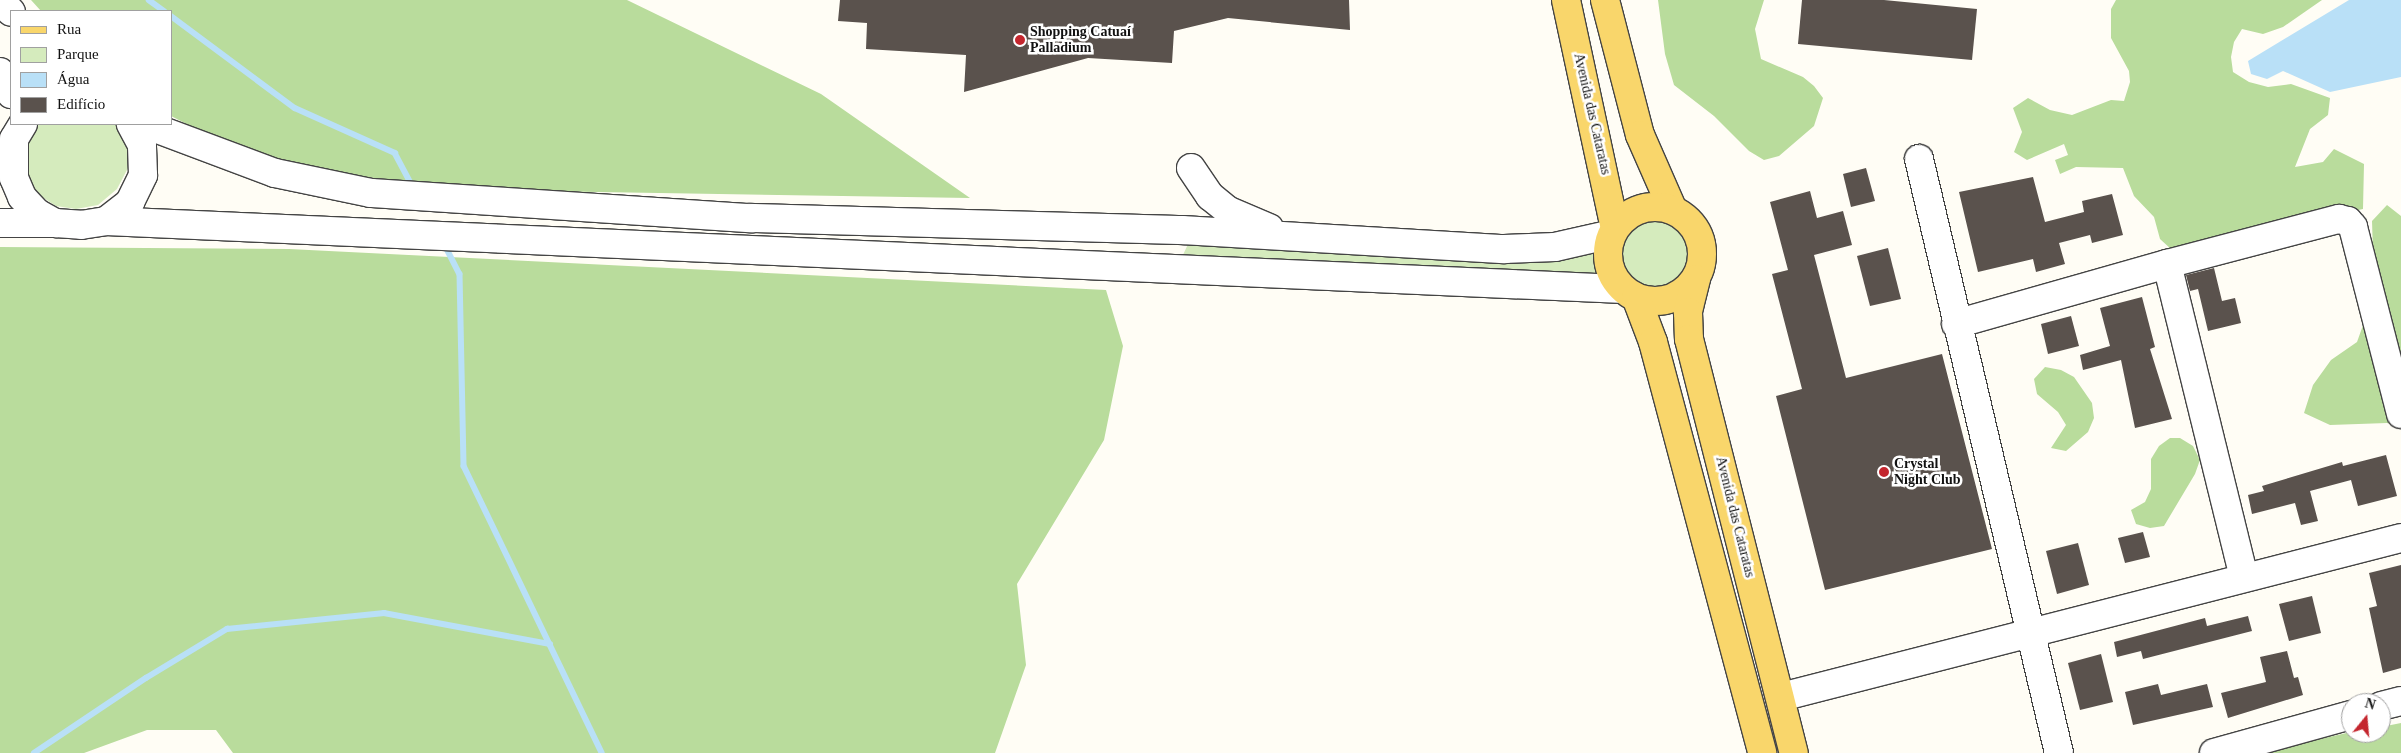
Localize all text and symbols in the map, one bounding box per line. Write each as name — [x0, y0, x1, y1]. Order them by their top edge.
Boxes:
legend — [10, 10, 172, 125]
text: Rua — [57, 21, 81, 37]
place label: Shopping Catuaí Palladium — [1030, 24, 1131, 56]
marker: Shopping Catuaí Palladium — [1014, 34, 1026, 46]
text: Parque — [57, 46, 99, 62]
street label: Avenida das Cataratas — [1570, 52, 1614, 176]
text: Água — [57, 71, 90, 87]
text: Edifício — [57, 96, 105, 112]
street label: Avenida das Cataratas — [1712, 455, 1758, 579]
place label: Crystal Night Club — [1894, 456, 1961, 488]
marker: Crystal Night Club — [1878, 466, 1890, 478]
north arrow — [2341, 693, 2391, 743]
text: N — [2363, 695, 2377, 713]

